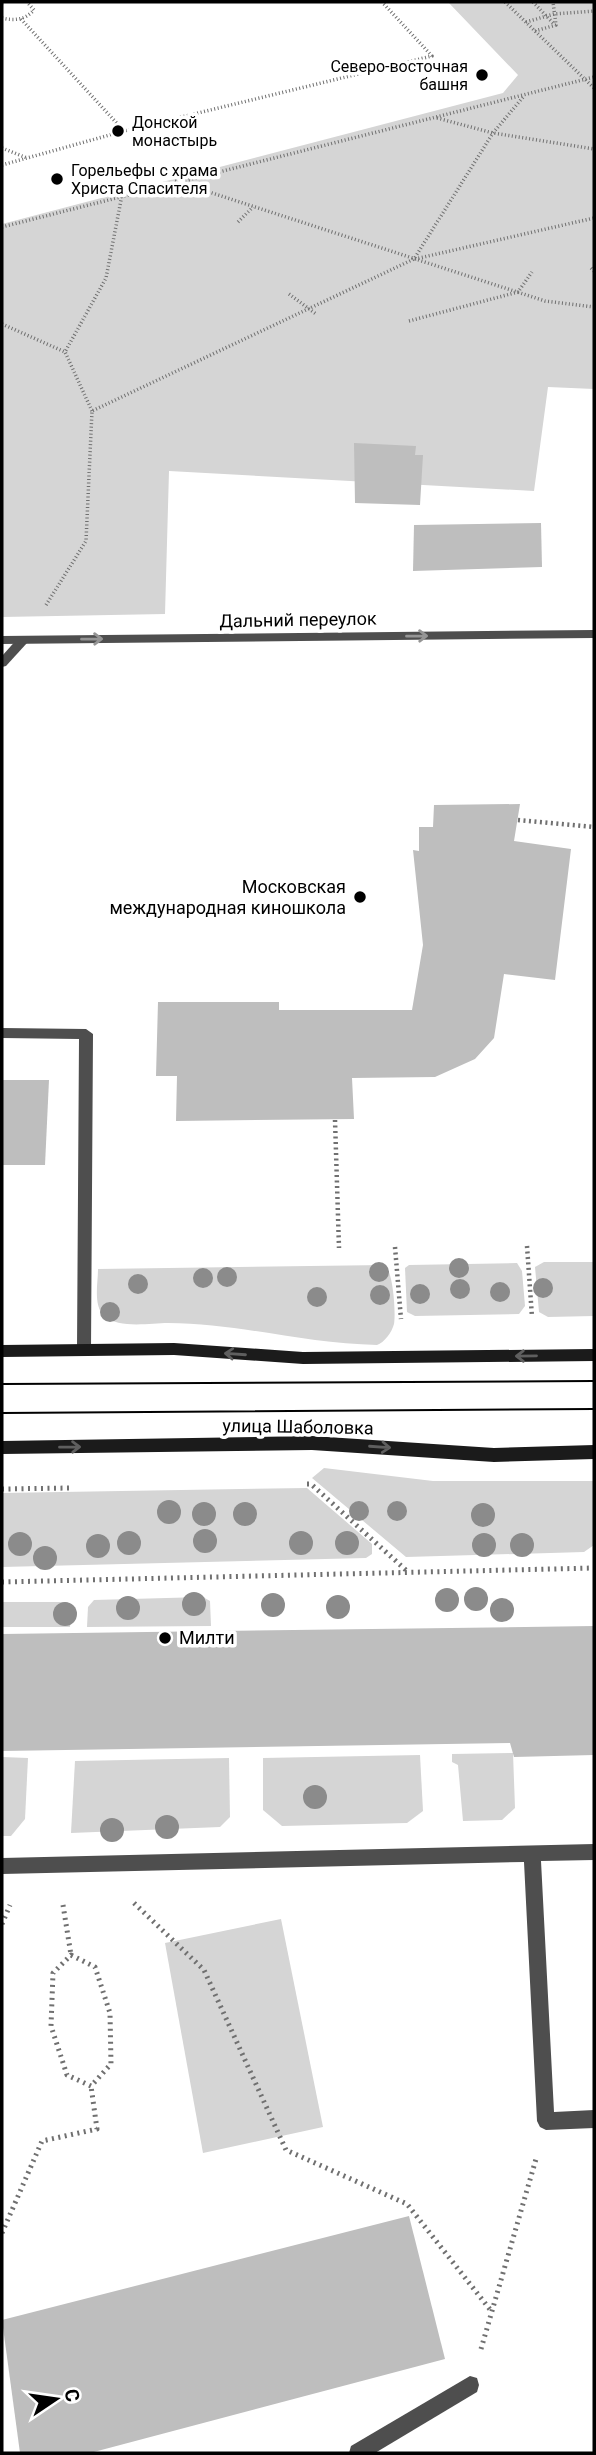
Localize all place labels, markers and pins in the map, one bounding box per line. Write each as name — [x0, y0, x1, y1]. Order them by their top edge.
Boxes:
place label: Северо-восточная башня — [330, 57, 468, 94]
marker: Северо-восточная башня — [474, 67, 490, 83]
place label: Донской монастырь — [132, 113, 217, 150]
marker: Донской монастырь — [110, 123, 126, 139]
place label: Горельефы с храма Христа Спасителя — [71, 161, 218, 198]
marker: Горельефы с храма Христа Спасителя — [49, 171, 65, 187]
place label: Московская международная киношкола — [109, 876, 346, 918]
marker: Московская международная киношкола — [352, 889, 368, 905]
place label: Милти — [179, 1627, 235, 1648]
marker: Милти — [157, 1630, 173, 1646]

